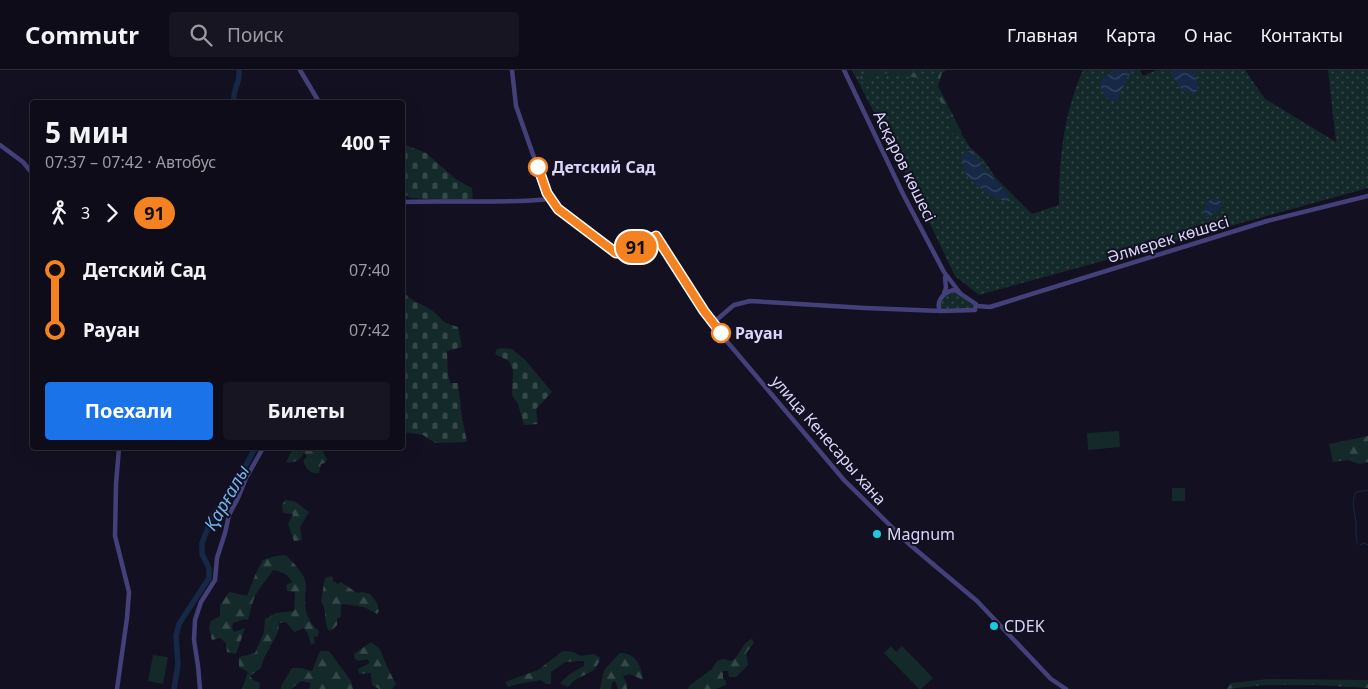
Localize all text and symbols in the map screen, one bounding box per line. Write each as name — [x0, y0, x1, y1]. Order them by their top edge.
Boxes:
search box — [169, 12, 519, 57]
text: Commutr — [25, 18, 139, 51]
icon: search — [187, 21, 215, 49]
text: Поиск — [227, 22, 283, 48]
text: Главная — [1007, 23, 1078, 47]
text: Карта — [1106, 23, 1156, 47]
text: О нас — [1184, 23, 1232, 47]
text: Контакты — [1260, 23, 1343, 47]
street label: Асқаров көшесі — [869, 107, 941, 225]
text: 5 мин — [45, 113, 129, 151]
text: 400 ₸ — [342, 130, 390, 156]
text: 07:37 – 07:42 · Автобус — [45, 151, 216, 173]
place label: Детский Сад — [552, 156, 656, 178]
marker: Детский Сад — [528, 157, 548, 177]
icon: walk — [45, 199, 73, 227]
icon: forward — [98, 199, 126, 227]
text: 91 — [144, 201, 165, 225]
text: 3 — [81, 202, 90, 224]
street label: Әлмерек көшесі — [1104, 210, 1232, 268]
line badge: 91 — [614, 231, 658, 263]
text: 91 — [626, 235, 646, 259]
text: Детский Сад — [83, 257, 206, 283]
text: 07:40 — [349, 259, 390, 281]
text: Рауан — [83, 317, 140, 343]
text: 07:42 — [349, 319, 390, 341]
place label: Рауан — [735, 322, 783, 344]
marker: Рауан — [711, 323, 731, 343]
street label: улица Кенесары хана — [767, 371, 891, 509]
button: Поехали — [45, 382, 213, 440]
button: Билеты — [223, 382, 390, 440]
water label: Қарғалы — [198, 460, 255, 535]
place label: Magnum — [887, 523, 955, 545]
marker: Magnum — [871, 528, 883, 540]
place label: CDEK — [1004, 615, 1045, 637]
marker: CDEK — [988, 620, 1000, 632]

